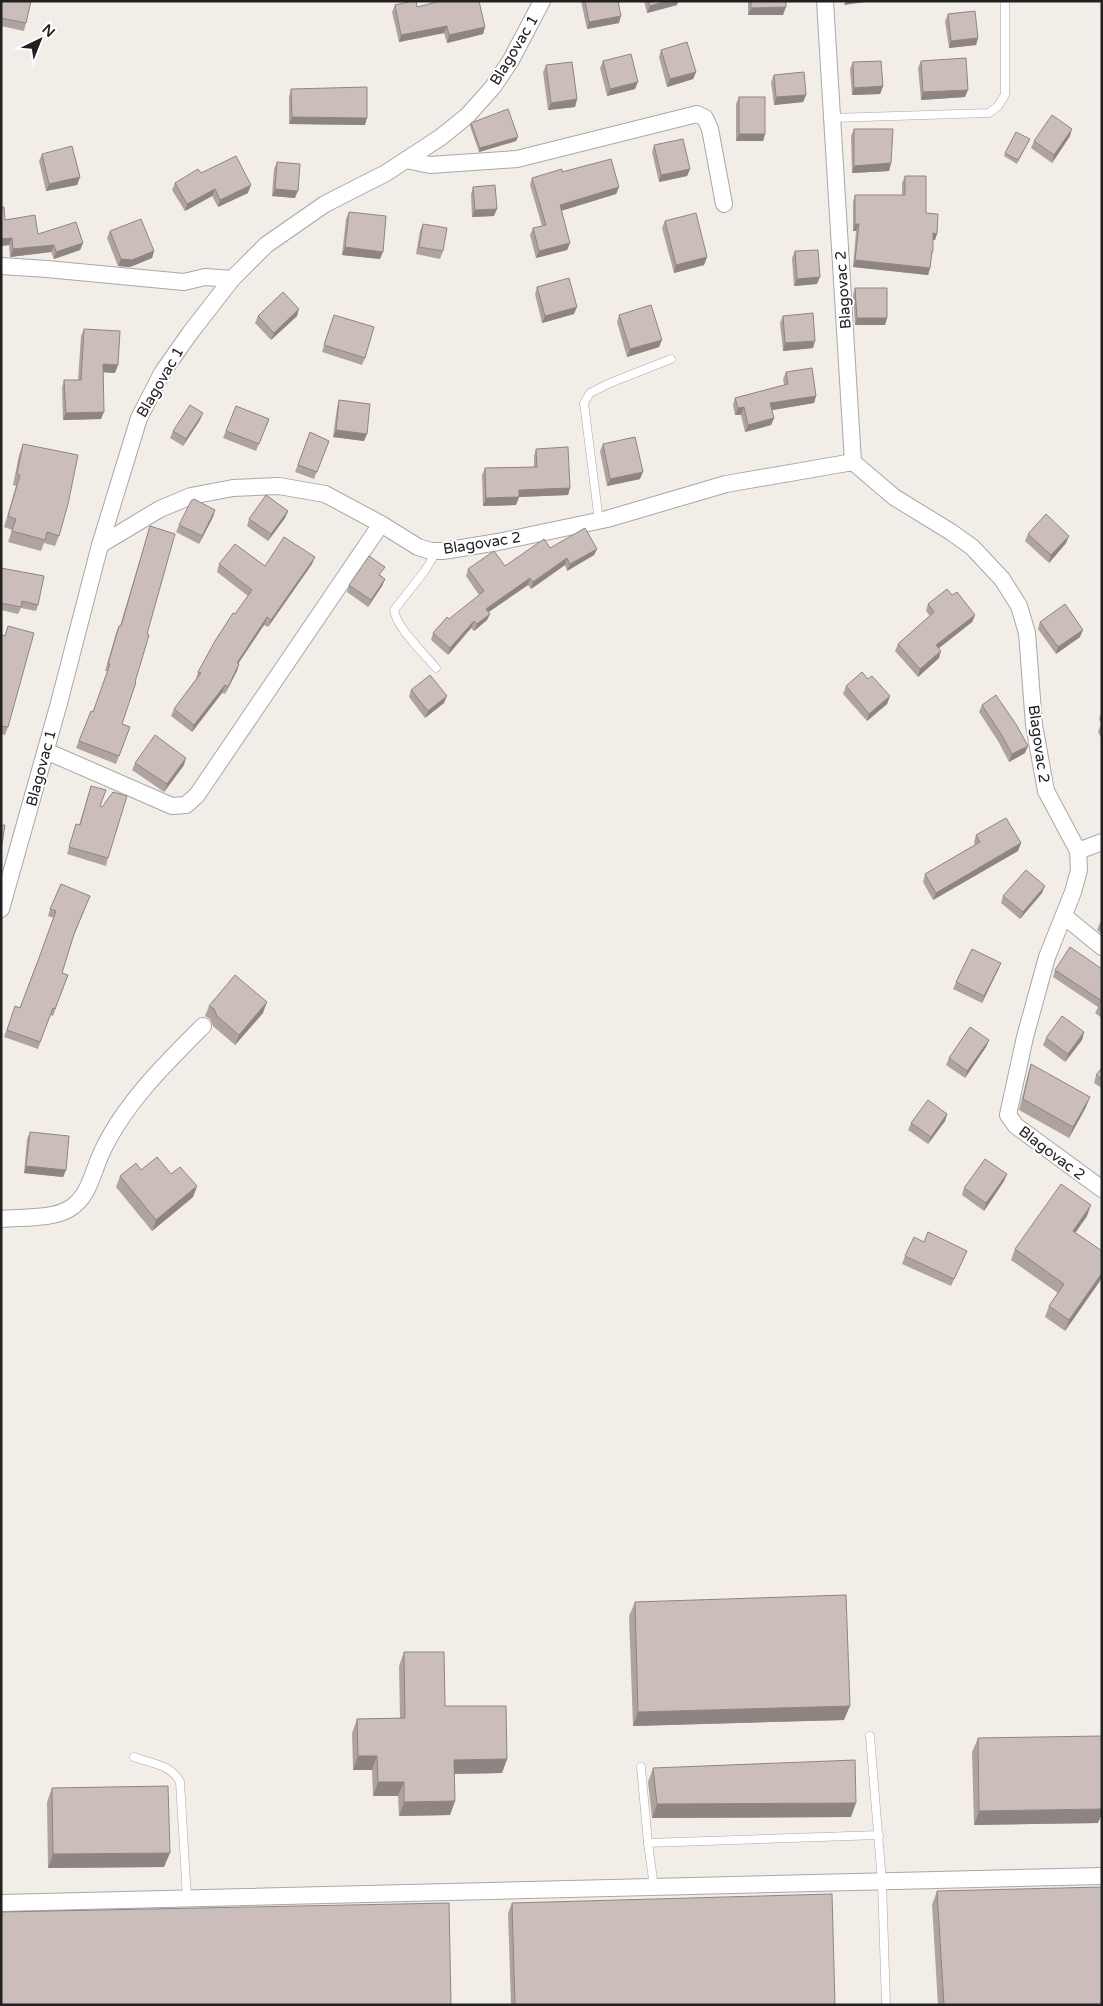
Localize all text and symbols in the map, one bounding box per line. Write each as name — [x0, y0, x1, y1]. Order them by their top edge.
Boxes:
street label: Blagovac 1 — [486, 12, 542, 88]
north arrow — [15, 15, 65, 65]
text: N — [39, 21, 58, 41]
street label: Blagovac 2 — [831, 250, 855, 330]
street label: Blagovac 1 — [133, 343, 187, 421]
street label: Blagovac 2 — [442, 528, 522, 558]
street label: Blagovac 2 — [1025, 704, 1053, 784]
street label: Blagovac 1 — [22, 728, 60, 808]
street label: Blagovac 2 — [1015, 1122, 1089, 1184]

